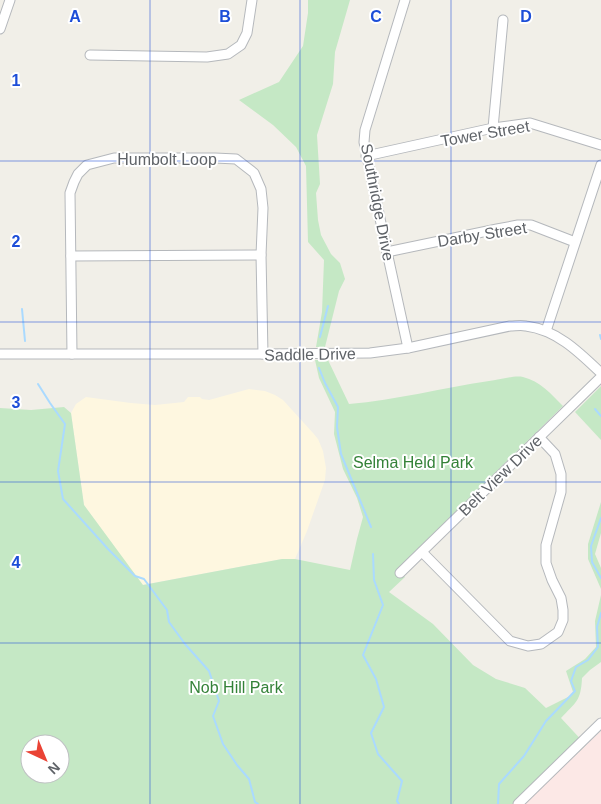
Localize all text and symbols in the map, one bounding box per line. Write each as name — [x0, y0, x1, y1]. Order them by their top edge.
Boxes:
text: A — [69, 8, 81, 25]
text: B — [219, 8, 231, 25]
text: C — [370, 8, 382, 25]
text: D — [520, 8, 532, 25]
text: 1 — [12, 72, 21, 89]
street label: Tower Street — [439, 117, 531, 150]
street label: Southridge Drive — [358, 142, 397, 262]
street label: Humbolt Loop — [117, 151, 217, 168]
street label: Darby Street — [436, 219, 528, 250]
text: 2 — [12, 233, 21, 250]
street label: Saddle Drive — [264, 345, 356, 364]
text: 3 — [12, 394, 21, 411]
street label: Belt View Drive — [456, 432, 545, 519]
park label: Selma Held Park — [353, 454, 474, 471]
text: 4 — [12, 554, 21, 571]
park label: Nob Hill Park — [189, 679, 284, 696]
north arrow — [20, 734, 70, 784]
text: N — [45, 759, 63, 778]

